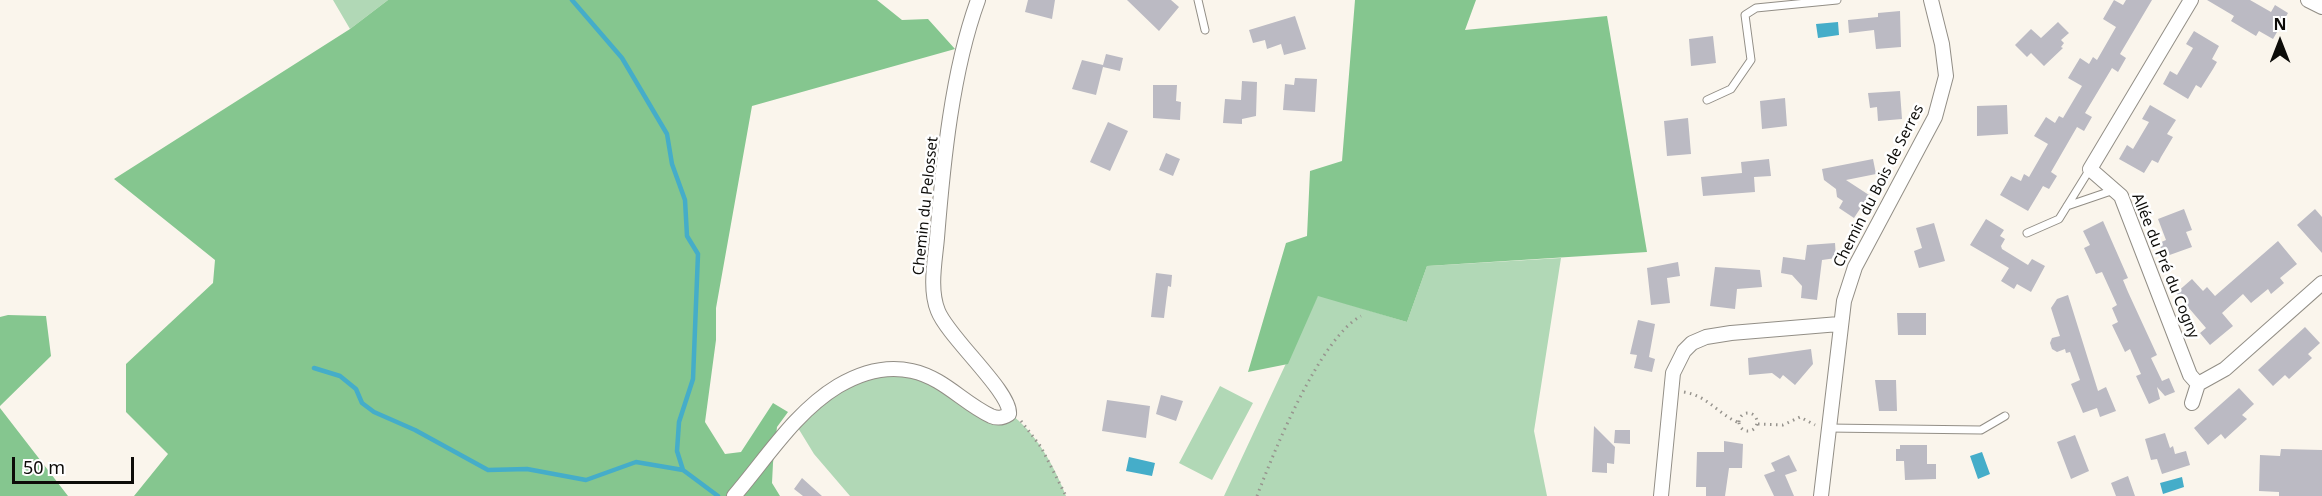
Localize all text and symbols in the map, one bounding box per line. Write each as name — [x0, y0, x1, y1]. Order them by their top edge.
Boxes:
north arrow — [2250, 12, 2310, 72]
text: N — [2273, 13, 2287, 35]
street label: Chemin du Bois de Serres — [1830, 102, 1928, 270]
street label: Chemin du Pelosset — [910, 136, 942, 276]
street label: Allée du Pré du Cogny — [2128, 191, 2202, 341]
scale bar — [15, 445, 136, 483]
text: 50 m — [23, 455, 65, 479]

